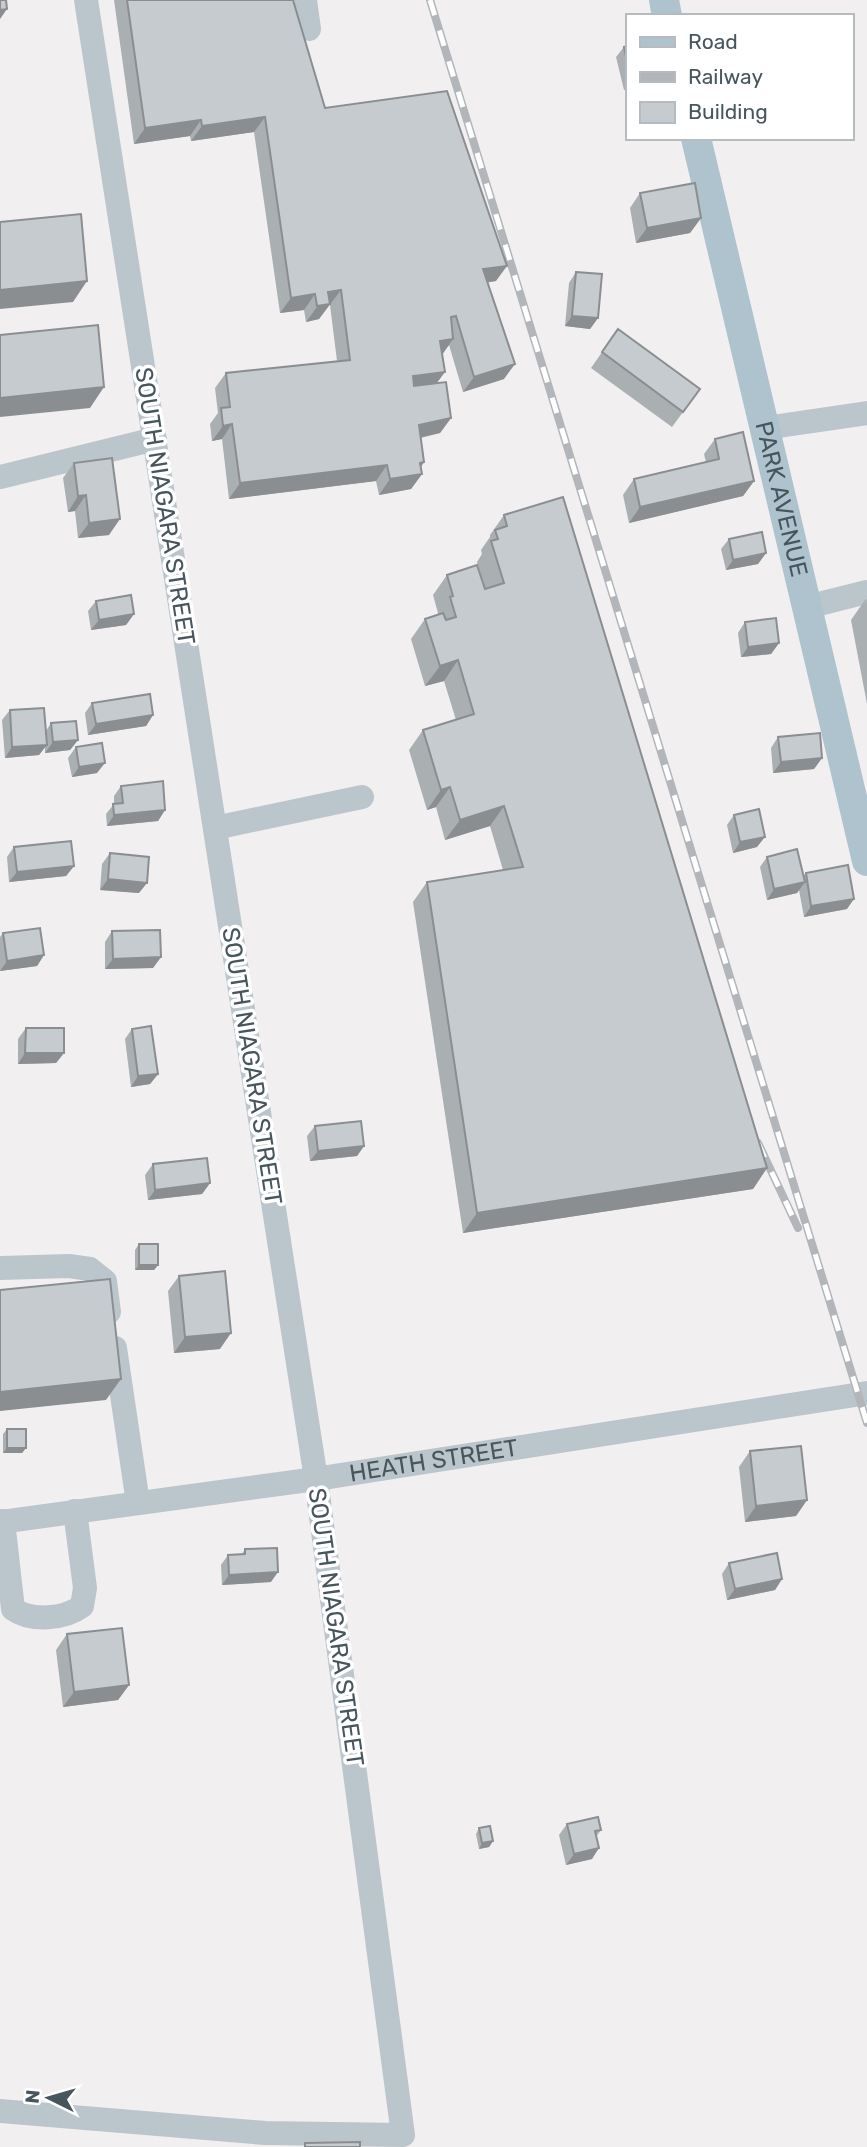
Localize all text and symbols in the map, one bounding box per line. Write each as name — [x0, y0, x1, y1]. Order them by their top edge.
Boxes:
legend — [626, 14, 853, 140]
text: Road — [688, 29, 738, 54]
text: Railway — [688, 64, 763, 89]
text: Building — [688, 99, 768, 124]
street label: SOUTH NIAGARA STREET — [129, 365, 201, 647]
street label: PARK AVENUE — [749, 418, 813, 580]
street label: SOUTH NIAGARA STREET — [216, 925, 288, 1207]
street label: HEATH STREET — [347, 1434, 520, 1488]
street label: SOUTH NIAGARA STREET — [303, 1486, 369, 1768]
north arrow — [14, 2063, 84, 2133]
text: N — [21, 2089, 45, 2104]

